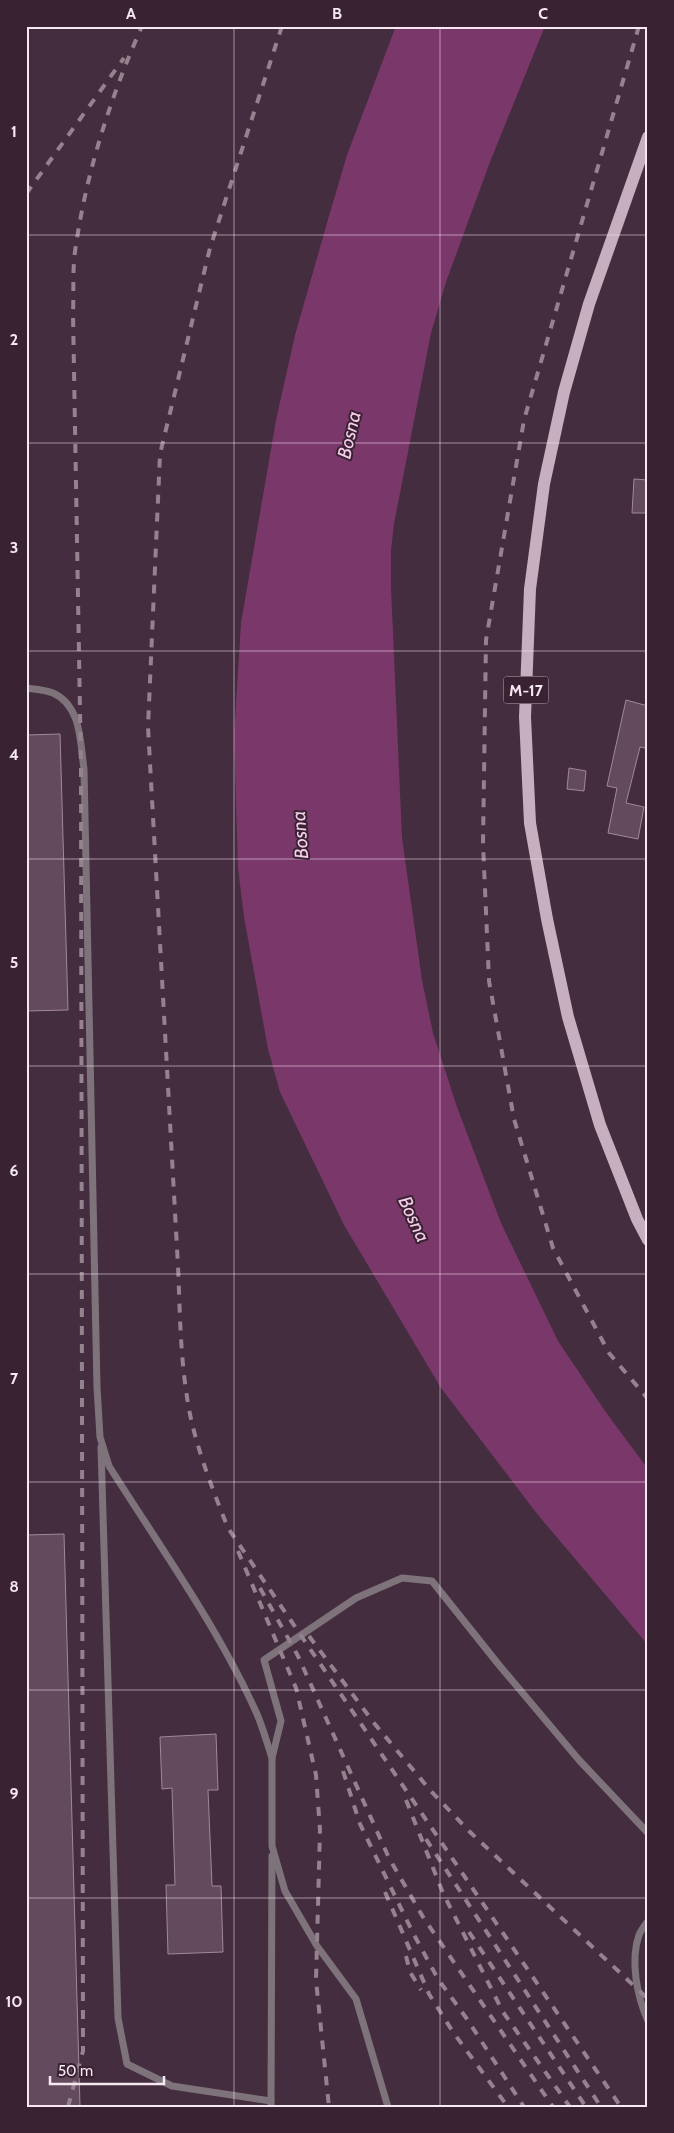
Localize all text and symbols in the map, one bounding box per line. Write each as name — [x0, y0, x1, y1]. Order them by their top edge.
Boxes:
text: A — [126, 4, 136, 23]
text: B — [332, 4, 342, 23]
text: C — [538, 4, 548, 23]
text: 1 — [11, 122, 17, 141]
text: 2 — [10, 330, 18, 349]
water label: Bosna — [332, 409, 366, 461]
text: 3 — [10, 538, 18, 557]
road number: M-17 — [504, 676, 548, 704]
text: 4 — [9, 745, 19, 764]
water label: Bosna — [287, 810, 313, 860]
text: 5 — [10, 953, 18, 972]
text: 6 — [10, 1161, 19, 1180]
water label: Bosna — [393, 1192, 435, 1246]
text: 7 — [10, 1369, 19, 1388]
text: 8 — [9, 1577, 19, 1596]
text: 9 — [10, 1784, 19, 1803]
text: 10 — [5, 1992, 23, 2011]
scale bar — [50, 2053, 164, 2085]
text: 50 m — [58, 2062, 93, 2080]

